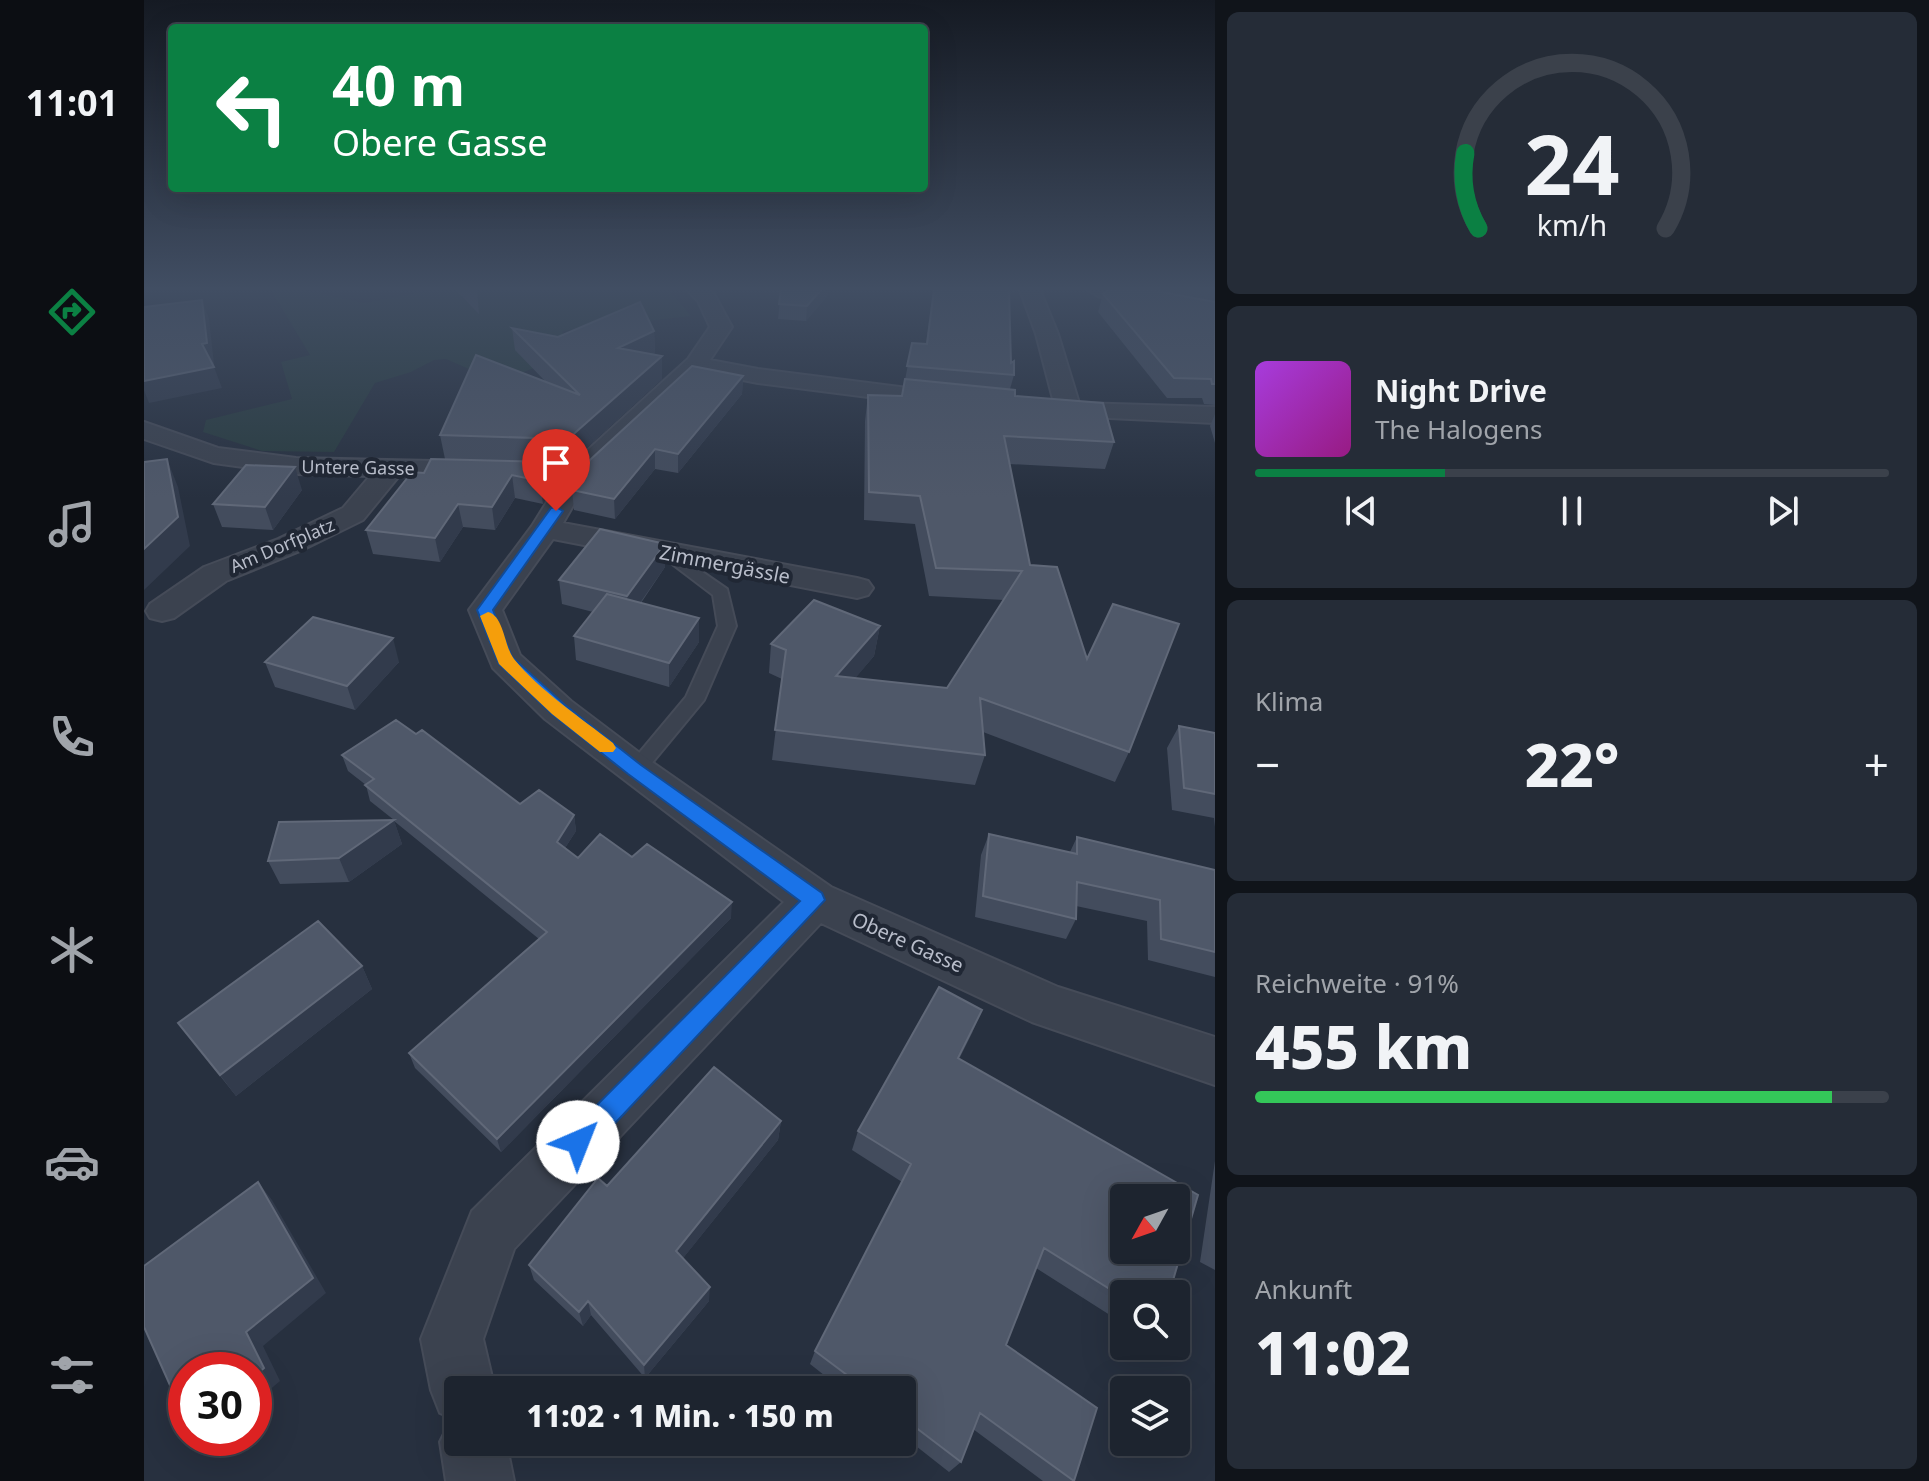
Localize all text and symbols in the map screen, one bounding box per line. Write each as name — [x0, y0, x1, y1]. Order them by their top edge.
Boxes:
text: 40 m — [332, 46, 465, 122]
icon: left — [200, 56, 304, 160]
text: 11:01 — [26, 78, 118, 127]
text: 24 — [1524, 105, 1620, 218]
text: Obere Gasse — [332, 118, 548, 167]
text: km/h — [1537, 205, 1607, 244]
icon: directions — [44, 284, 100, 340]
text: Night Drive — [1375, 370, 1547, 411]
text: The Halogens — [1375, 411, 1542, 447]
pin — [522, 429, 590, 511]
icon: arrive — [534, 441, 578, 485]
street label: Untere Gasse — [301, 454, 415, 480]
icon: previous — [1339, 489, 1383, 533]
icon: pause — [1550, 489, 1594, 533]
icon: next — [1761, 489, 1805, 533]
icon: music — [44, 496, 100, 552]
street label: Am Dorfplatz — [226, 512, 338, 578]
street label: Zimmergässle — [657, 538, 793, 590]
text: Klima — [1255, 683, 1323, 719]
icon: phone — [44, 709, 100, 765]
text: 22° — [1525, 723, 1619, 805]
text: − — [1255, 734, 1280, 794]
text: + — [1864, 734, 1889, 794]
street label: Obere Gasse — [848, 905, 968, 979]
icon: climate — [44, 922, 100, 978]
text: Reichweite · 91% — [1255, 965, 1459, 1001]
text: 455 km — [1255, 1005, 1472, 1087]
position arrow — [536, 1100, 620, 1184]
icon: car — [44, 1134, 100, 1190]
north arrow — [1110, 1184, 1190, 1264]
map controls — [1110, 1184, 1190, 1456]
text: Ankunft — [1255, 1271, 1352, 1307]
button: search — [1110, 1280, 1190, 1360]
text: 11:02 — [1255, 1311, 1411, 1393]
icon: filters — [44, 1347, 100, 1403]
speed limit sign: 30 — [168, 1352, 272, 1456]
button: layers — [1110, 1376, 1190, 1456]
text: 11:02 · 1 Min. · 150 m — [526, 1395, 834, 1436]

